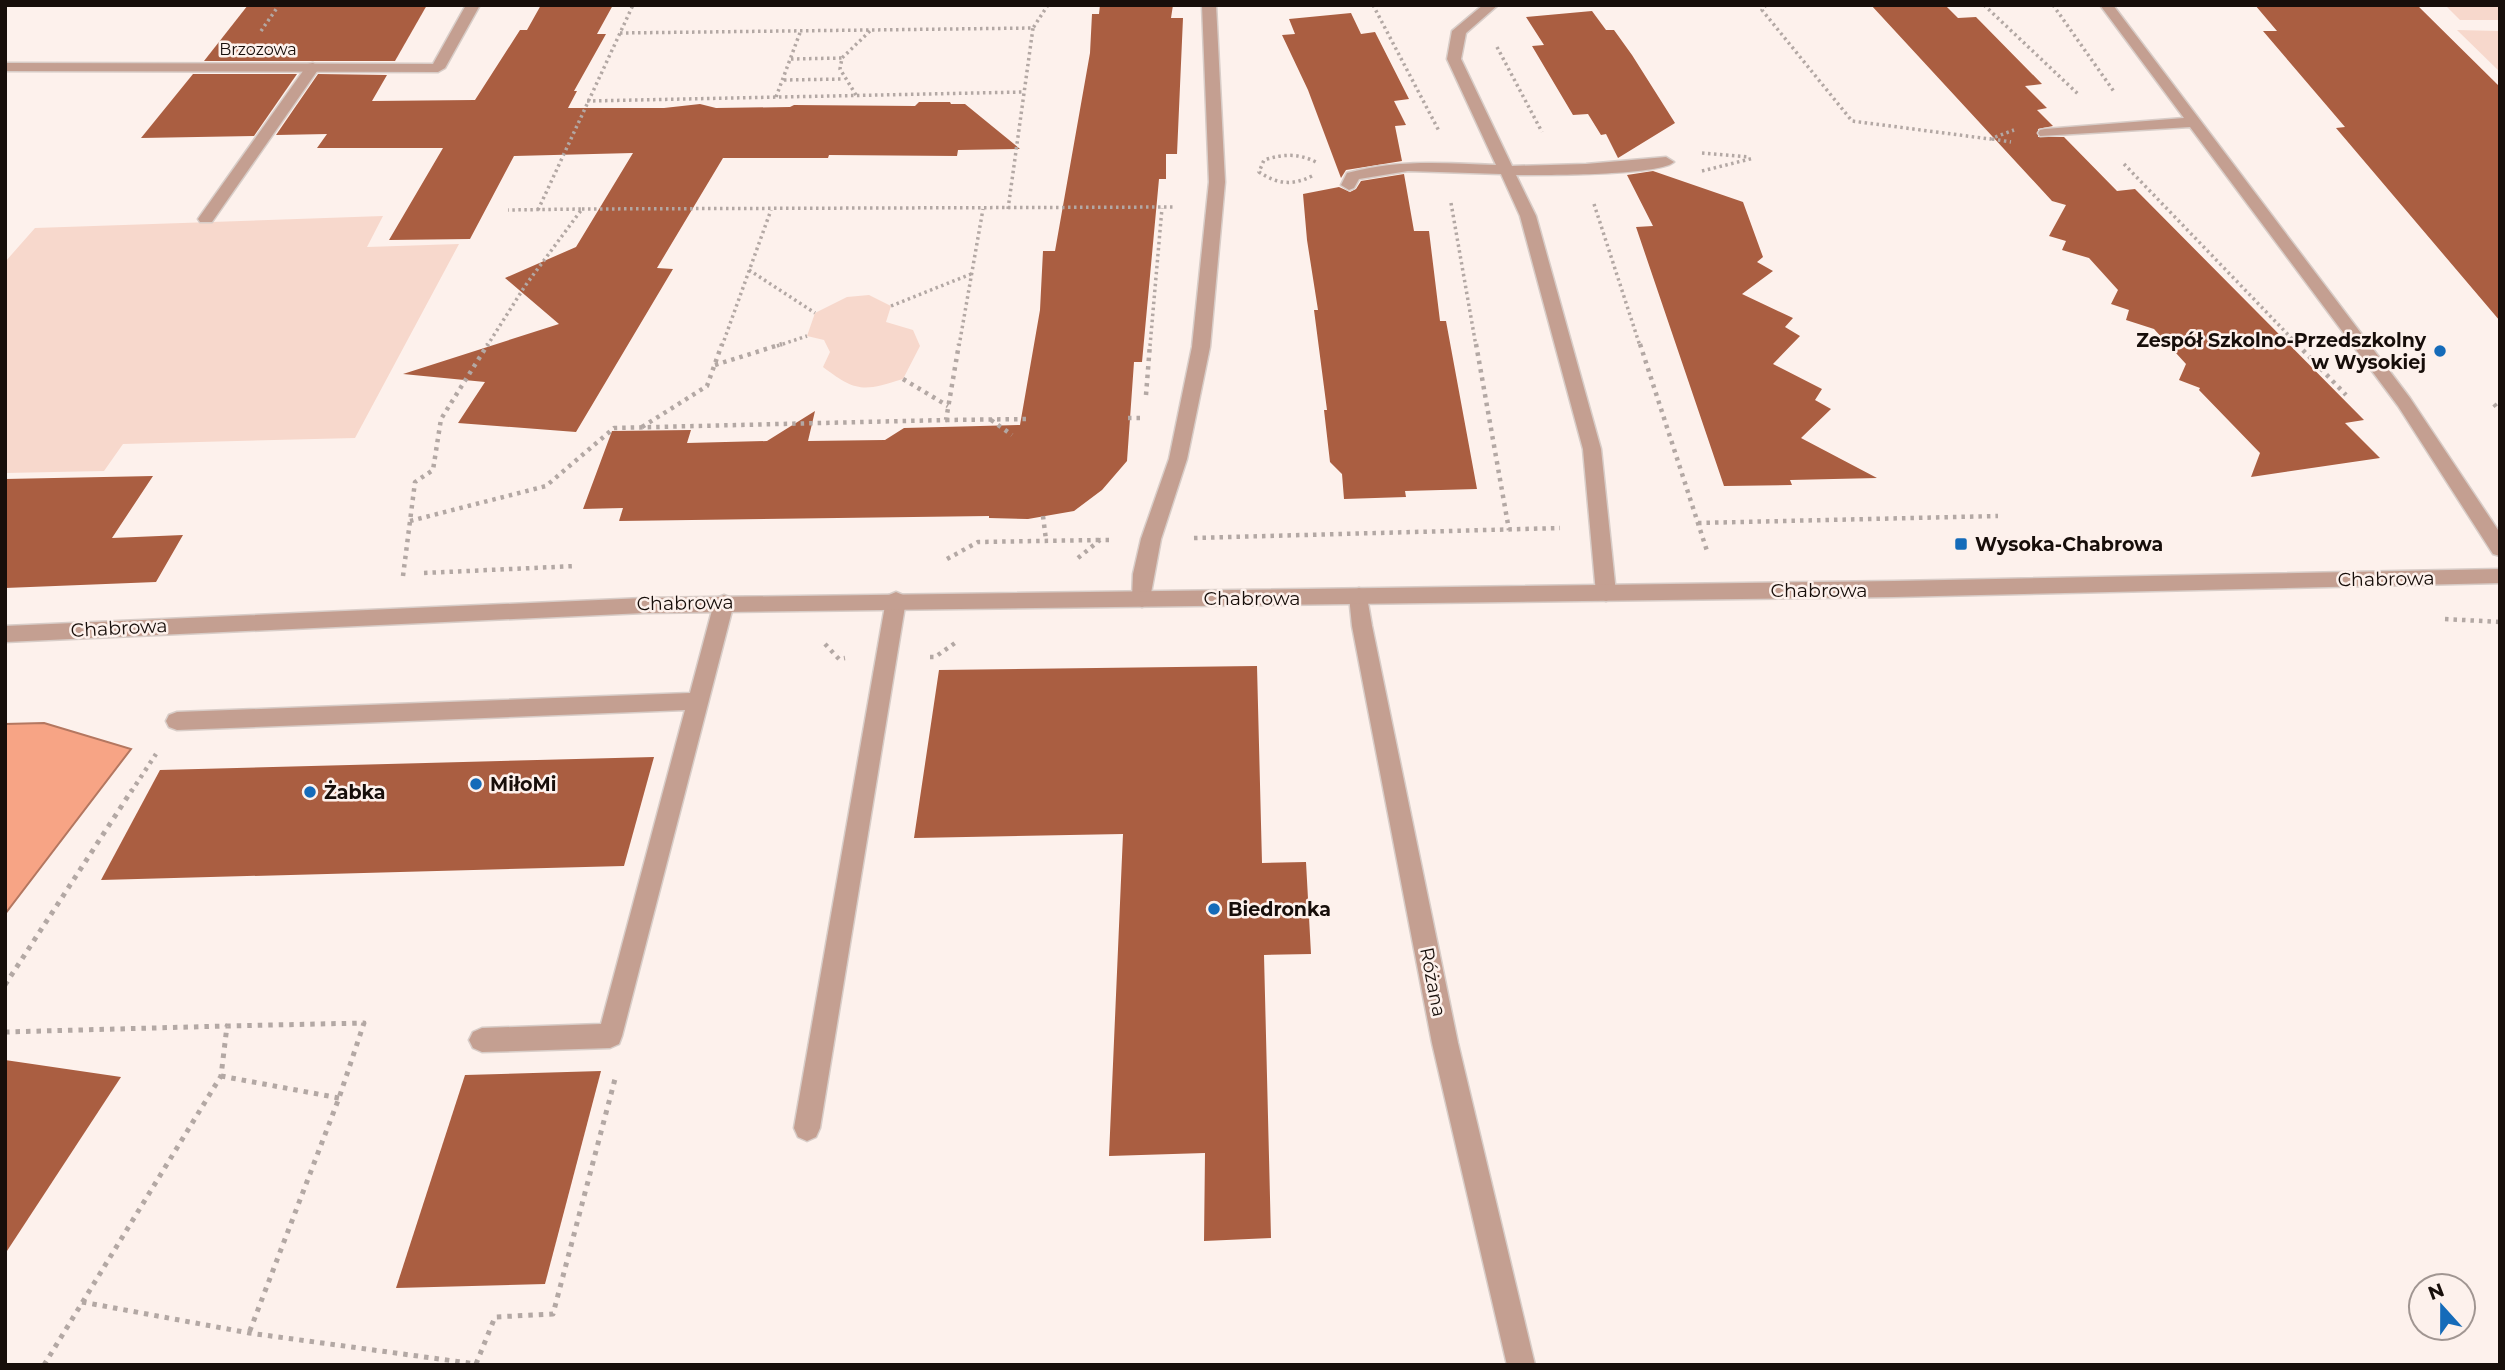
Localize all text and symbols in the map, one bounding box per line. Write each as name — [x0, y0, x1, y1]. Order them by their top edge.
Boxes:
street label: Brzozowa — [219, 40, 297, 59]
place label: Zespół Szkolno-Przedszkolny w Wysokiej — [2136, 329, 2427, 374]
marker: Zespół Szkolno-Przedszkolny w Wysokiej — [2432, 343, 2448, 359]
place label: Wysoka-Chabrowa — [1975, 533, 2163, 556]
marker: Wysoka-Chabrowa — [1953, 536, 1969, 552]
street label: Chabrowa — [2337, 567, 2435, 591]
street label: Chabrowa — [1771, 579, 1867, 602]
street label: Chabrowa — [1204, 587, 1300, 610]
street label: Chabrowa — [636, 591, 734, 615]
street label: Chabrowa — [70, 614, 168, 642]
place label: MiłoMi — [490, 773, 556, 796]
marker: MiłoMi — [468, 776, 484, 792]
place label: Żabka — [324, 780, 386, 804]
marker: Żabka — [302, 784, 318, 800]
place label: Biedronka — [1228, 898, 1331, 921]
marker: Biedronka — [1206, 901, 1222, 917]
street label: Różana — [1415, 945, 1451, 1019]
north arrow — [2407, 1272, 2477, 1342]
text: N — [2425, 1278, 2447, 1305]

